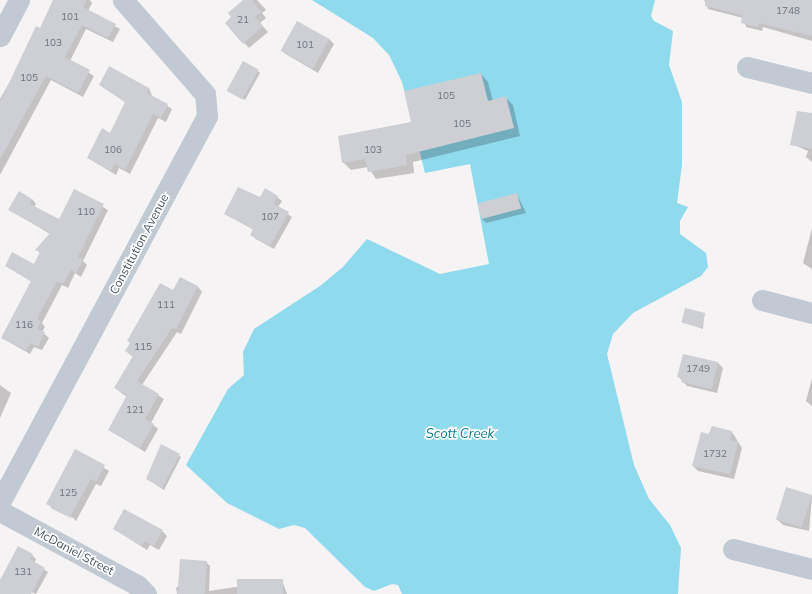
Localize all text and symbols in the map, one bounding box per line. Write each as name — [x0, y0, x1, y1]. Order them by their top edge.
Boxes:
house number: 1748 — [776, 5, 800, 17]
house number: 101 — [61, 11, 79, 23]
house number: 21 — [237, 14, 249, 26]
house number: 103 — [44, 37, 62, 49]
house number: 101 — [296, 39, 314, 51]
house number: 105 — [20, 72, 38, 84]
house number: 105 — [437, 90, 455, 102]
house number: 105 — [453, 118, 471, 130]
house number: 106 — [104, 144, 122, 156]
house number: 103 — [364, 144, 382, 156]
street label: Constitution Avenue — [106, 191, 172, 297]
house number: 110 — [77, 206, 95, 218]
house number: 107 — [261, 211, 279, 223]
house number: 111 — [157, 299, 175, 311]
house number: 116 — [15, 319, 33, 331]
house number: 115 — [134, 341, 152, 353]
house number: 1749 — [686, 363, 710, 375]
house number: 121 — [126, 404, 144, 416]
water label: Scott Creek — [426, 425, 494, 441]
house number: 1732 — [703, 448, 727, 460]
house number: 125 — [59, 487, 77, 499]
street label: McDaniel Street — [32, 524, 116, 578]
house number: 131 — [14, 566, 32, 578]

